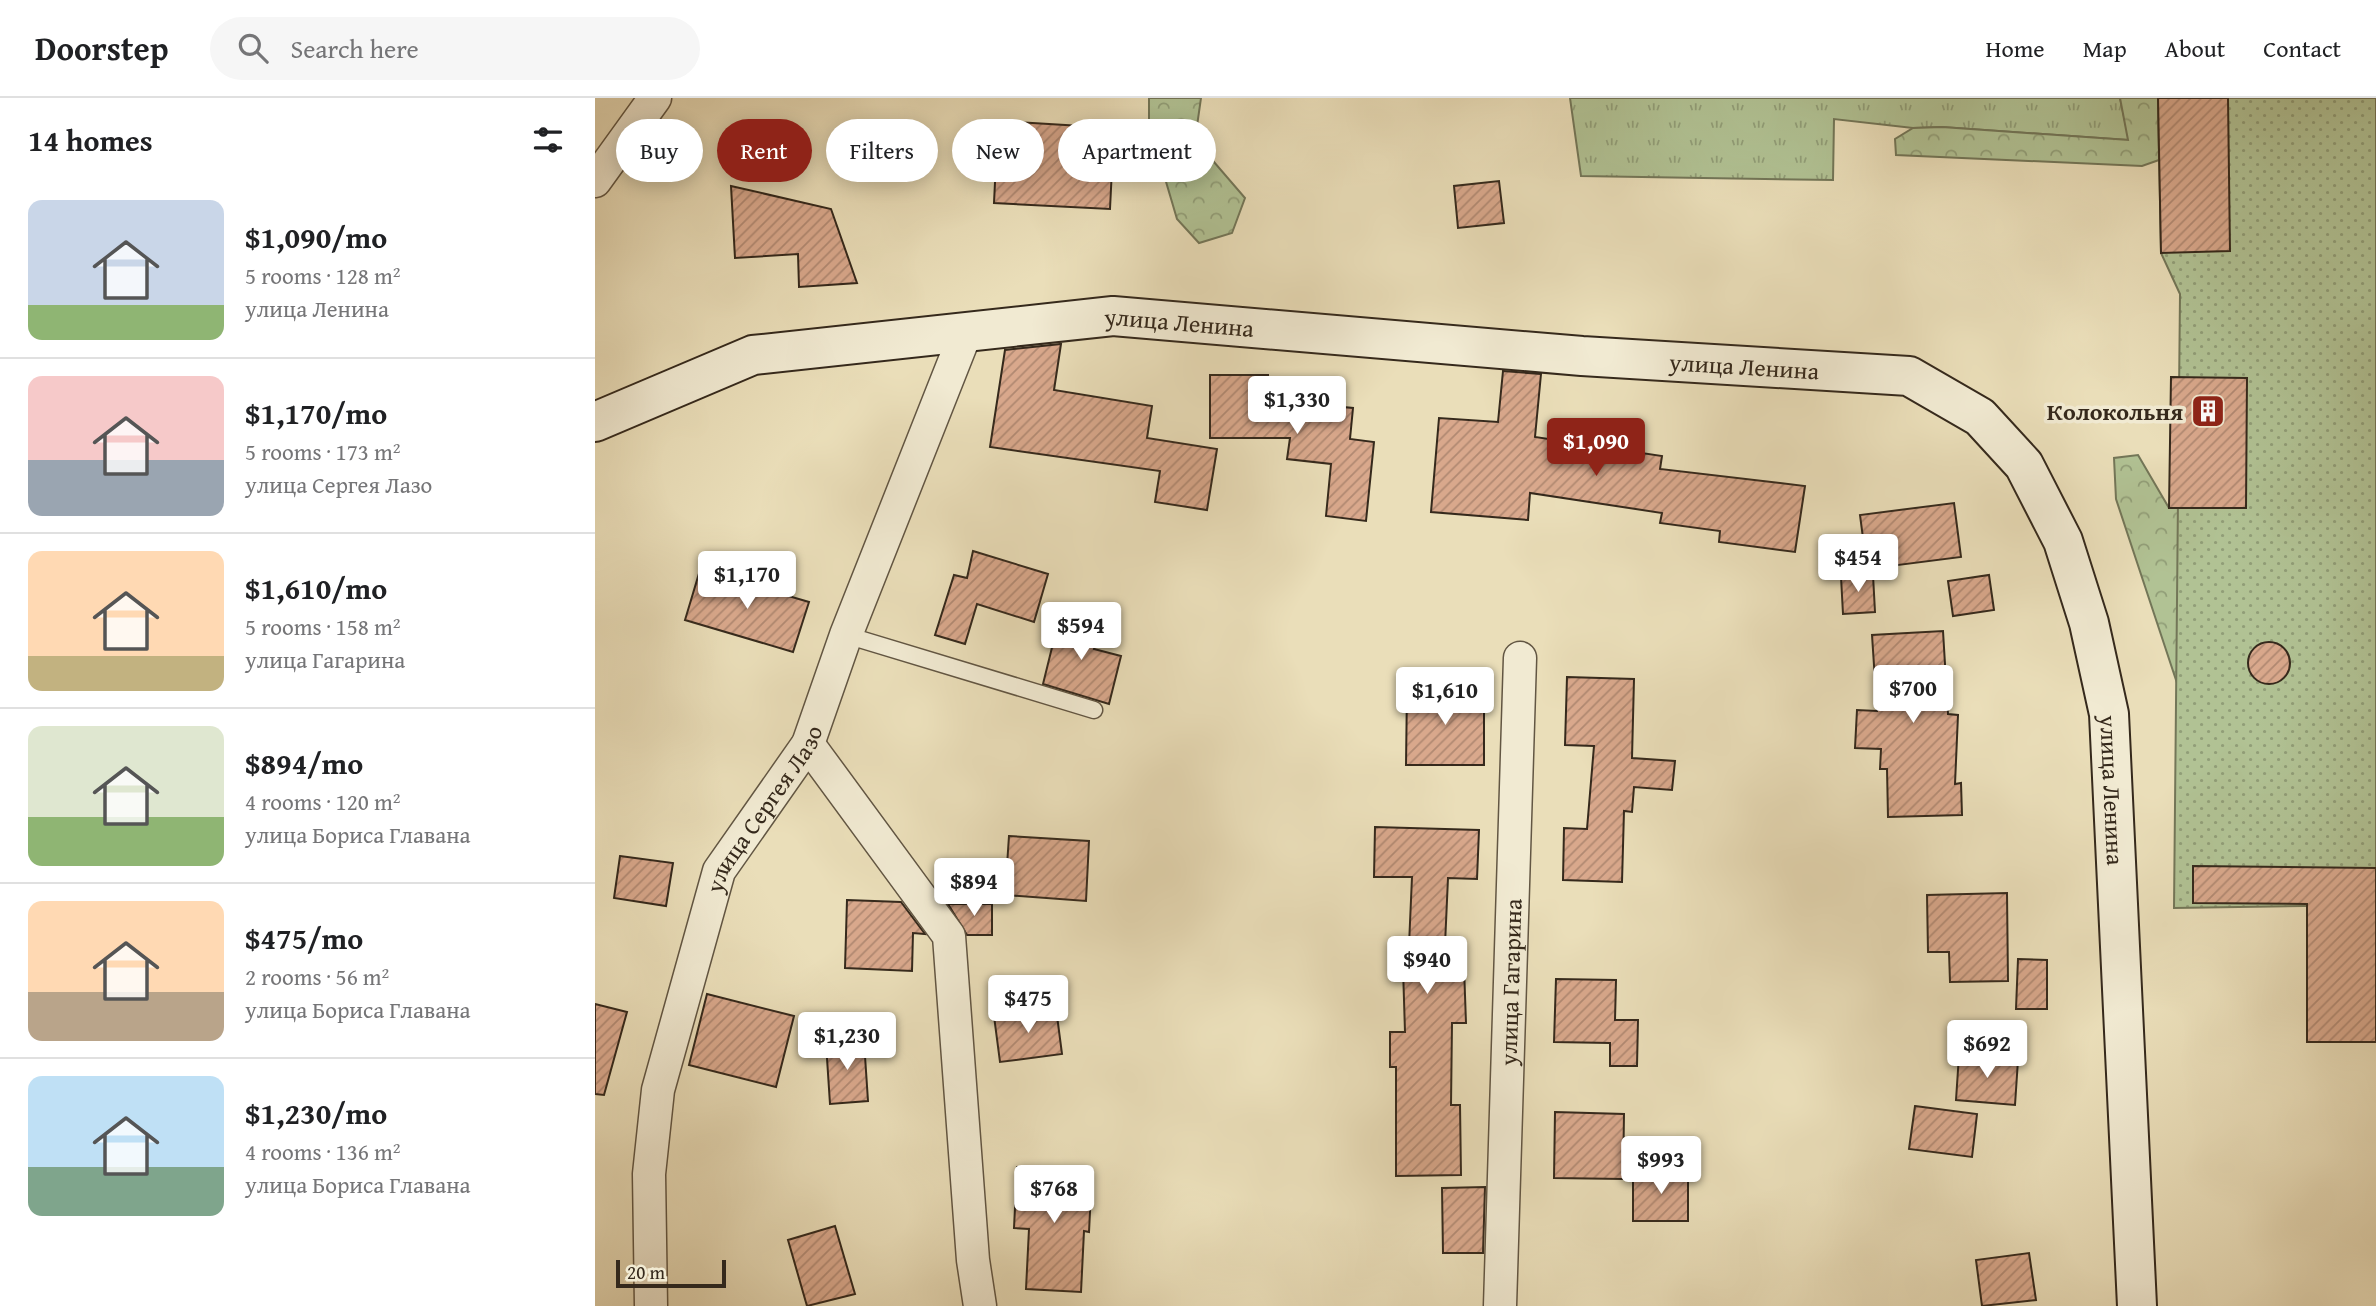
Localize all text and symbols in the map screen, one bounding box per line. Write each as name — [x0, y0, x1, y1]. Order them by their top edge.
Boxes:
search box — [210, 17, 700, 80]
text: Doorstep — [35, 24, 168, 72]
icon: search — [234, 29, 272, 67]
text: Search here — [290, 29, 419, 68]
text: Home — [1986, 31, 2045, 66]
text: Map — [2083, 31, 2127, 66]
text: About — [2165, 31, 2225, 66]
text: Contact — [2263, 31, 2341, 66]
text: 14 homes — [28, 118, 153, 162]
chip: Buy — [616, 119, 703, 182]
chip: Rent — [717, 119, 812, 182]
chip: Filters — [826, 119, 938, 182]
chip: New — [952, 119, 1044, 182]
chip: Apartment — [1058, 119, 1216, 182]
icon: filters — [529, 121, 567, 159]
text: $1,090/mo — [245, 215, 387, 259]
icon: home — [84, 228, 168, 312]
text: 5 rooms · 128 m² — [245, 259, 400, 292]
text: улица Ленина — [245, 292, 389, 325]
street label: улица Ленина — [1101, 298, 1256, 345]
street label: улица Ленина — [1667, 344, 1821, 388]
pin: $1,330 — [1240, 376, 1354, 436]
text: $1,330 — [1264, 382, 1330, 415]
text: $1,170/mo — [245, 391, 387, 435]
building icon: Колокольня — [2189, 392, 2227, 430]
place label: Колокольня — [2047, 394, 2183, 429]
icon: home — [84, 404, 168, 488]
pin: $1,090 — [1539, 418, 1653, 478]
text: $1,090 — [1563, 424, 1629, 457]
text: 5 rooms · 173 m² — [245, 435, 400, 468]
text: улица Сергея Лазо — [245, 468, 432, 501]
pin: $454 — [1817, 534, 1899, 594]
text: $454 — [1834, 540, 1882, 573]
pin: $1,170 — [690, 552, 804, 611]
text: $1,170 — [714, 557, 780, 590]
text: $1,610/mo — [245, 566, 387, 610]
icon: home — [84, 579, 168, 663]
pin: $594 — [1040, 602, 1122, 662]
text: $594 — [1057, 608, 1105, 641]
text: 5 rooms · 158 m² — [245, 610, 400, 643]
text: улица Гагарина — [245, 643, 405, 676]
pin: $700 — [1872, 666, 1954, 725]
pin: $1,610 — [1388, 668, 1502, 727]
text: $700 — [1889, 671, 1937, 704]
text: $1,610 — [1412, 673, 1478, 706]
street label: улица Ленина — [2092, 713, 2134, 867]
street label: улица Сергея Лазо — [696, 720, 831, 898]
text: $894/mo — [245, 741, 363, 785]
icon: home — [84, 754, 168, 838]
text: 4 rooms · 120 m² — [245, 785, 400, 818]
text: улица Бориса Главана — [245, 818, 470, 851]
pin: $894 — [933, 858, 1015, 918]
text: $894 — [950, 864, 998, 897]
street label: улица Гагарина — [1490, 897, 1530, 1067]
text: $475/mo — [245, 916, 363, 960]
icon: home — [84, 929, 168, 1013]
pin: $940 — [1386, 936, 1468, 996]
text: $940 — [1403, 942, 1451, 975]
text: 2 rooms · 56 m² — [245, 960, 389, 993]
pin: $475 — [987, 976, 1069, 1035]
text: $475 — [1004, 981, 1052, 1014]
text: улица Бориса Главана — [245, 993, 470, 1026]
pin: $1,230 — [790, 1012, 904, 1072]
text: $1,230 — [814, 1018, 880, 1051]
pin: $692 — [1946, 1020, 2028, 1080]
text: $692 — [1963, 1026, 2011, 1059]
text: $1,230/mo — [245, 1091, 387, 1135]
icon: home — [84, 1104, 168, 1188]
text: 4 rooms · 136 m² — [245, 1135, 400, 1168]
pin: $993 — [1620, 1136, 1702, 1196]
text: $993 — [1637, 1142, 1685, 1175]
pin: $768 — [1013, 1166, 1095, 1225]
text: улица Бориса Главана — [245, 1168, 470, 1201]
text: $768 — [1030, 1171, 1078, 1204]
scale bar — [616, 1257, 726, 1289]
text: 20 m — [627, 1258, 665, 1286]

